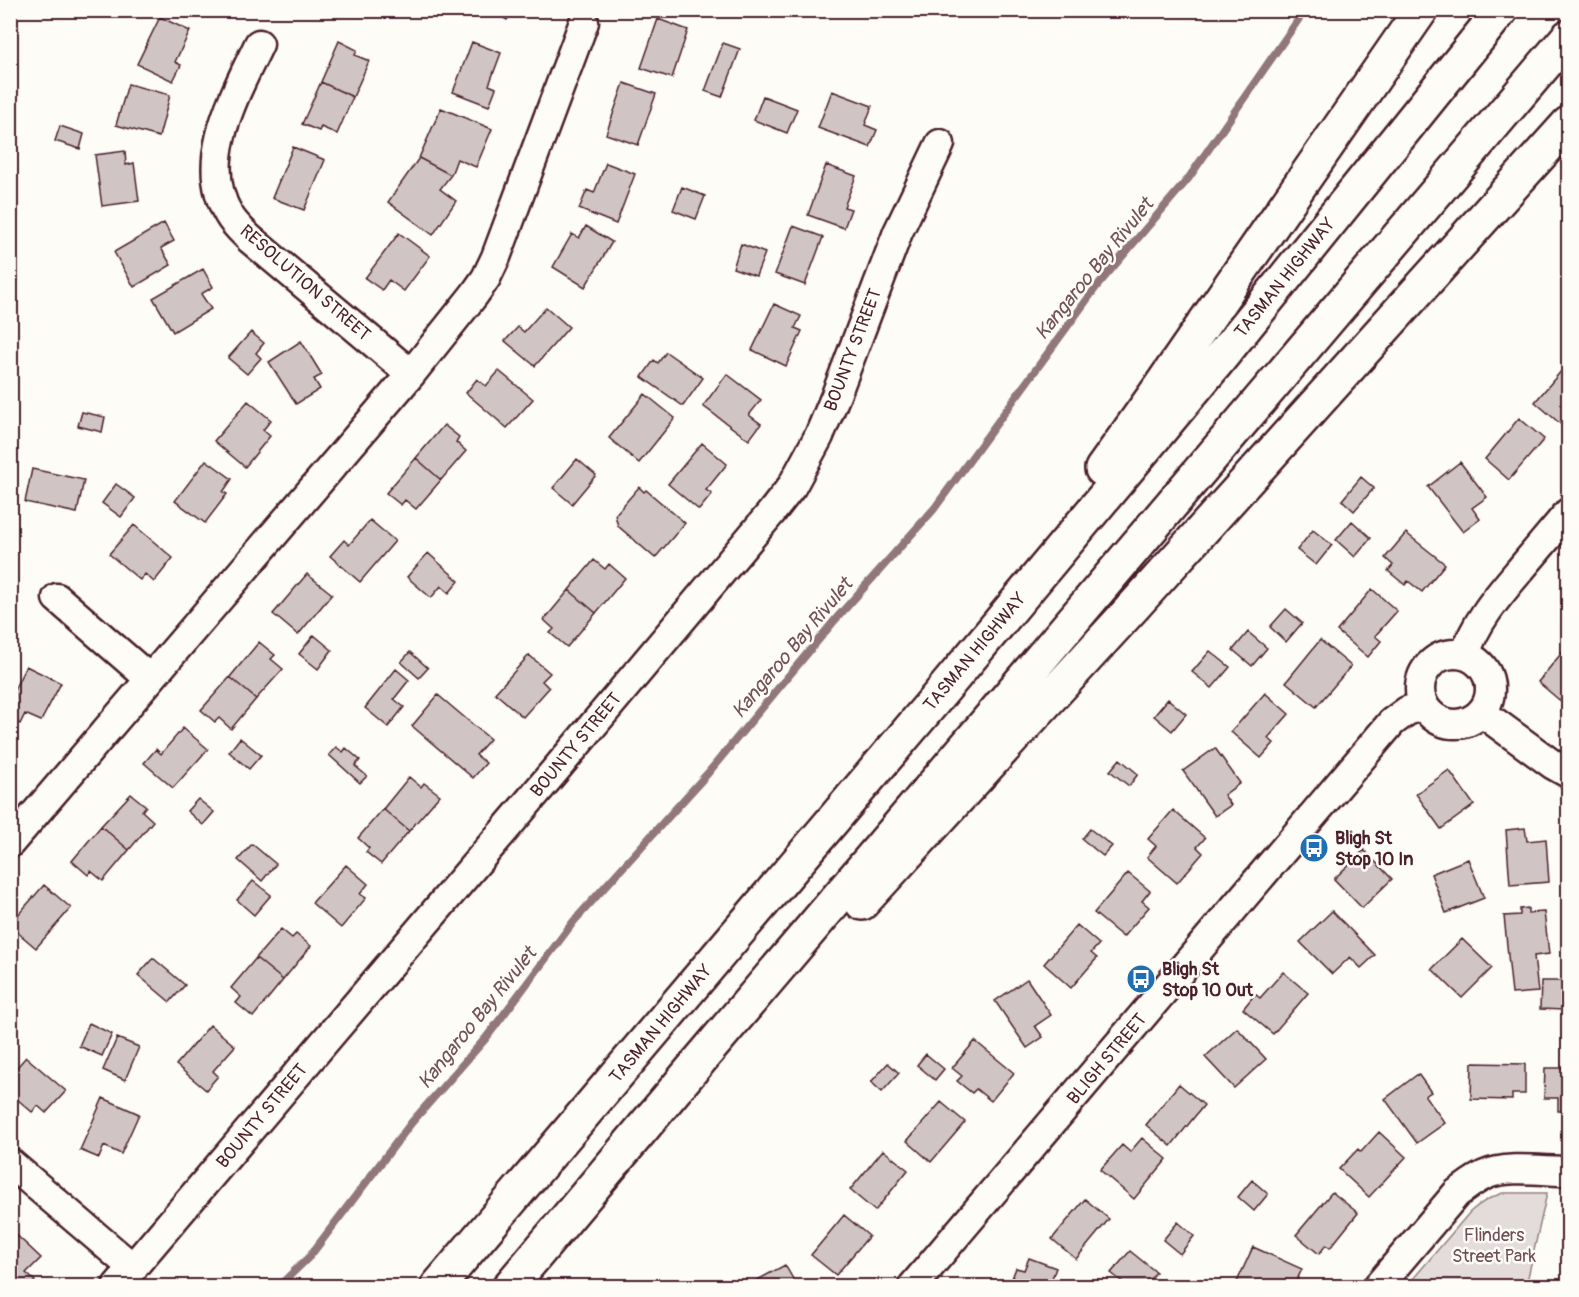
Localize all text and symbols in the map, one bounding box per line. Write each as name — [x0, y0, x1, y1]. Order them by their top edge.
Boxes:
water label: Kangaroo Bay Rivulet — [1029, 192, 1160, 345]
street label: TASMAN HIGHWAY — [1229, 213, 1341, 343]
street label: RESOLUTION STREET — [235, 220, 375, 346]
street label: BOUNTY STREET — [819, 285, 887, 415]
water label: Kangaroo Bay Rivulet — [726, 571, 859, 723]
street label: TASMAN HIGHWAY — [919, 587, 1032, 716]
street label: BOUNTY STREET — [526, 688, 626, 802]
place label: Bligh St Stop 10 In — [1335, 827, 1414, 871]
bus stop icon: Bligh St Stop 10 In — [1298, 832, 1330, 864]
water label: Kangaroo Bay Rivulet — [412, 941, 543, 1094]
place label: Bligh St Stop 10 Out — [1162, 958, 1254, 1002]
street label: TASMAN HIGHWAY — [605, 959, 718, 1088]
bus stop icon: Bligh St Stop 10 Out — [1125, 963, 1157, 995]
street label: BLIGH STREET — [1062, 1009, 1152, 1109]
street label: BOUNTY STREET — [212, 1059, 312, 1173]
park label: Flinders Street Park — [1452, 1224, 1537, 1268]

